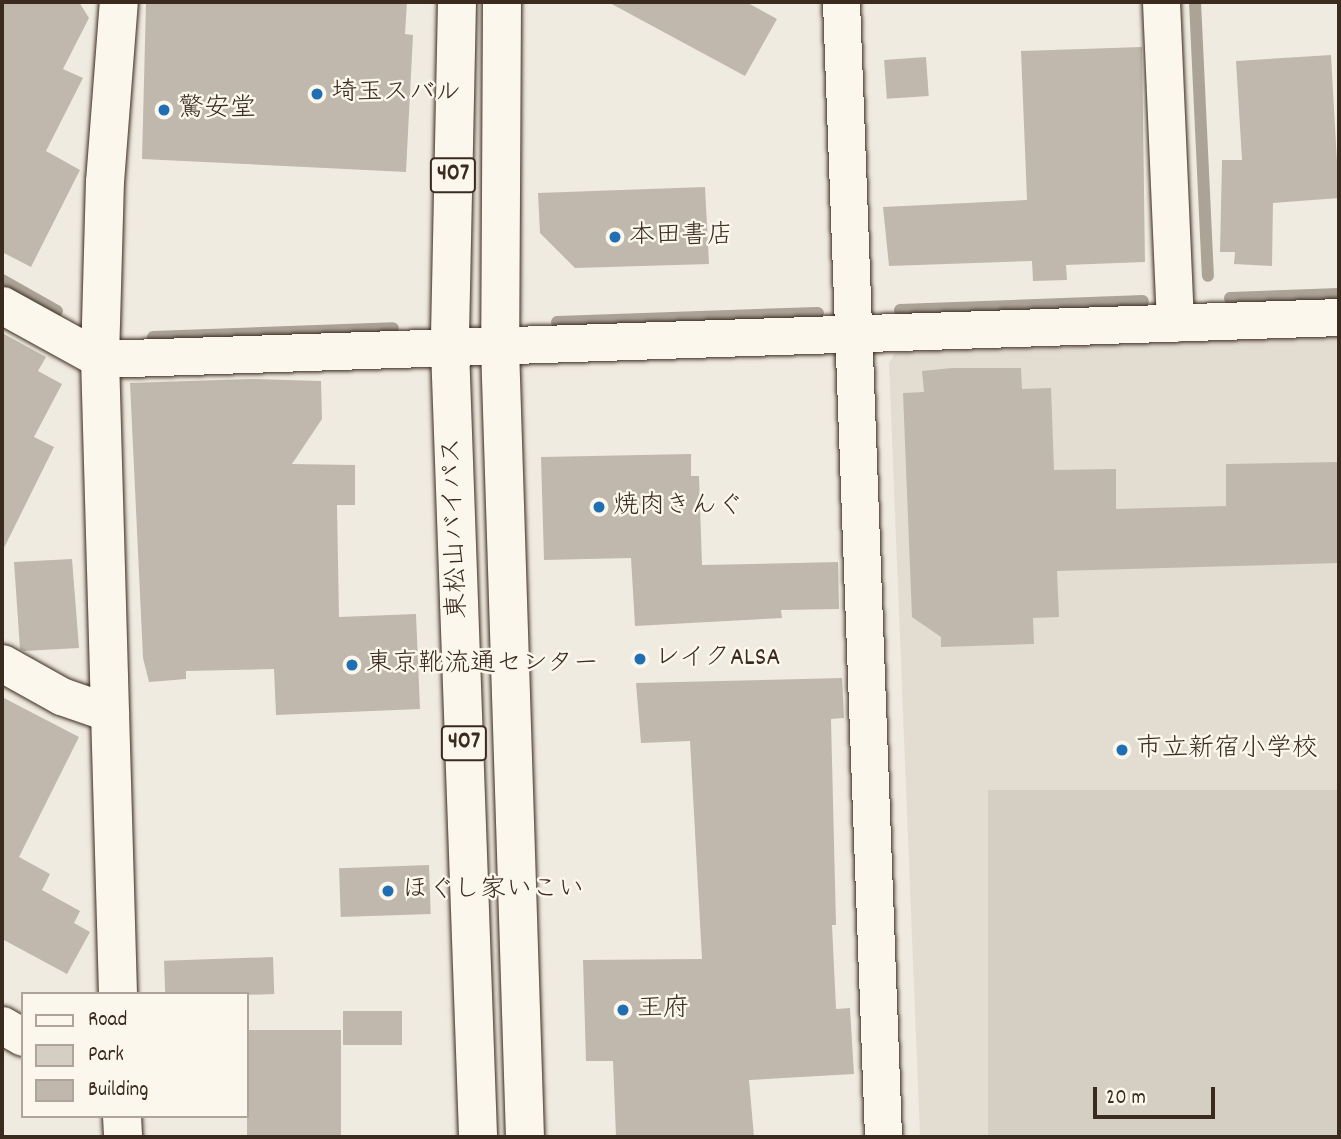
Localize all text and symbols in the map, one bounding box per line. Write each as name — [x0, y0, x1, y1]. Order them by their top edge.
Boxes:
place label: 埼玉スバル — [331, 78, 461, 110]
marker: 埼玉スバル — [309, 86, 325, 102]
place label: 驚安堂 — [178, 94, 256, 126]
marker: 驚安堂 — [156, 102, 172, 118]
road number: 407 — [428, 154, 477, 196]
place label: 本田書店 — [629, 221, 733, 253]
marker: 本田書店 — [607, 229, 623, 245]
street label: 東松山バイパス — [437, 437, 475, 619]
place label: 焼肉きんぐ — [613, 491, 743, 523]
marker: 焼肉きんぐ — [591, 499, 607, 515]
place label: レイクALSA — [654, 643, 782, 675]
place label: 東京靴流通センター — [366, 649, 600, 681]
marker: レイクALSA — [632, 651, 648, 667]
marker: 東京靴流通センター — [344, 657, 360, 673]
road number: 407 — [440, 722, 489, 764]
place label: 市立新宿小学校 — [1136, 734, 1318, 766]
marker: 市立新宿小学校 — [1114, 742, 1130, 758]
place label: ほぐし家いこい — [402, 875, 584, 907]
marker: ほぐし家いこい — [380, 883, 396, 899]
legend — [21, 992, 248, 1118]
place label: 王府 — [637, 994, 689, 1026]
marker: 王府 — [615, 1002, 631, 1018]
text: Road — [88, 1006, 127, 1036]
text: Park — [88, 1041, 124, 1071]
scale bar — [1096, 1072, 1218, 1116]
text: Building — [88, 1076, 148, 1106]
text: 20 m — [1106, 1084, 1146, 1114]

